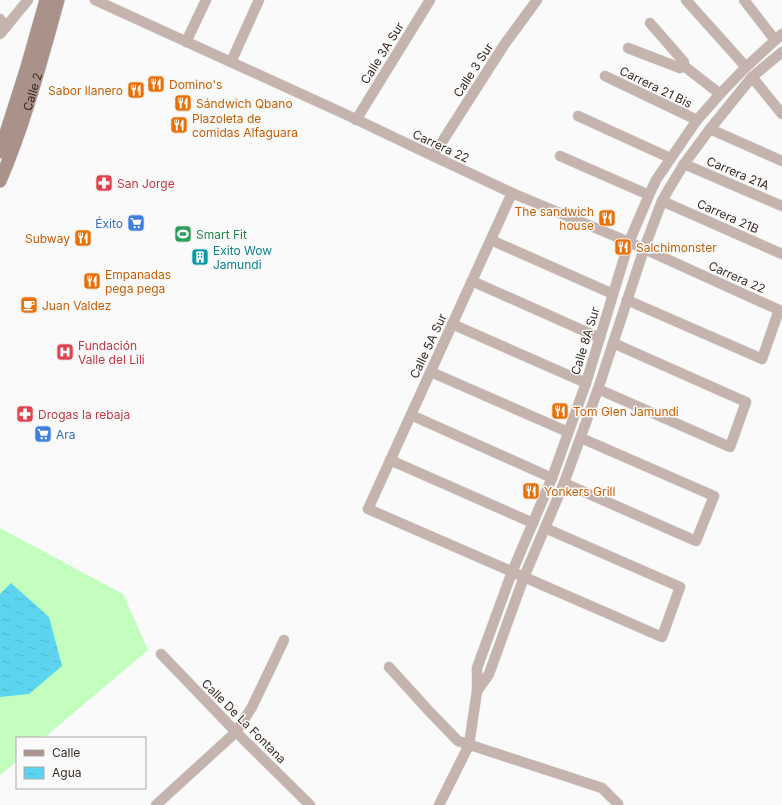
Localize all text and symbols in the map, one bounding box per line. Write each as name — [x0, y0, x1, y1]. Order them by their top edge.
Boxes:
street label: Calle 3A Sur — [357, 19, 407, 87]
street label: Calle 3 Sur — [450, 40, 496, 100]
street label: Carrera 21 Bis — [617, 63, 695, 111]
street label: Calle 2 — [19, 71, 45, 113]
restaurant icon: Domino's — [146, 74, 166, 94]
place label: Domino's — [169, 77, 222, 92]
restaurant icon: Sabor llanero — [126, 80, 146, 100]
place label: Sabor llanero — [48, 83, 123, 98]
restaurant icon: Sándwich Qbano — [173, 93, 193, 113]
place label: Sándwich Qbano — [196, 96, 293, 111]
place label: Plazoleta de comidas Alfaguara — [192, 111, 298, 140]
restaurant icon: Plazoleta de comidas Alfaguara — [169, 115, 189, 135]
street label: Carrera 22 — [410, 126, 472, 166]
street label: Carrera 21A — [704, 153, 772, 193]
pharmacy icon: San Jorge — [94, 173, 114, 193]
place label: San Jorge — [117, 176, 175, 191]
street label: Carrera 21B — [695, 196, 761, 236]
place label: The sandwich house — [515, 204, 594, 233]
restaurant icon: The sandwich house — [597, 208, 617, 228]
supermarket icon: Éxito — [126, 213, 146, 233]
place label: Éxito — [95, 216, 123, 231]
sports icon: Smart Fit — [173, 224, 193, 244]
place label: Smart Fit — [196, 227, 247, 242]
restaurant icon: Subway — [73, 228, 93, 248]
place label: Subway — [25, 231, 70, 246]
restaurant icon: Salchimonster — [613, 237, 633, 257]
place label: Salchimonster — [636, 240, 717, 255]
place label: Exito Wow Jamundi — [213, 243, 272, 272]
building icon: Exito Wow Jamundi — [190, 247, 210, 267]
street label: Carrera 22 — [706, 258, 768, 296]
place label: Empanadas pega pega — [105, 267, 171, 296]
restaurant icon: Empanadas pega pega — [82, 271, 102, 291]
cafe icon: Juan Valdez — [19, 295, 39, 315]
place label: Juan Valdez — [42, 298, 111, 313]
street label: Calle 8A Sur — [568, 305, 603, 377]
street label: Calle 5A Sur — [406, 311, 450, 381]
place label: Fundación Valle del Lili — [78, 338, 145, 367]
hospital icon: Fundación Valle del Lili — [55, 342, 75, 362]
restaurant icon: Tom Glen Jamundi — [550, 401, 570, 421]
pharmacy icon: Drogas la rebaja — [15, 404, 35, 424]
place label: Tom Glen Jamundi — [573, 404, 679, 419]
place label: Drogas la rebaja — [38, 407, 130, 422]
supermarket icon: Ara — [33, 424, 53, 444]
place label: Ara — [56, 427, 76, 442]
restaurant icon: Yonkers Grill — [521, 481, 541, 501]
place label: Yonkers Grill — [544, 484, 615, 499]
street label: Calle De La Fontana — [199, 676, 289, 766]
legend — [16, 737, 146, 789]
text: Calle — [52, 745, 80, 760]
text: Agua — [52, 765, 81, 780]

